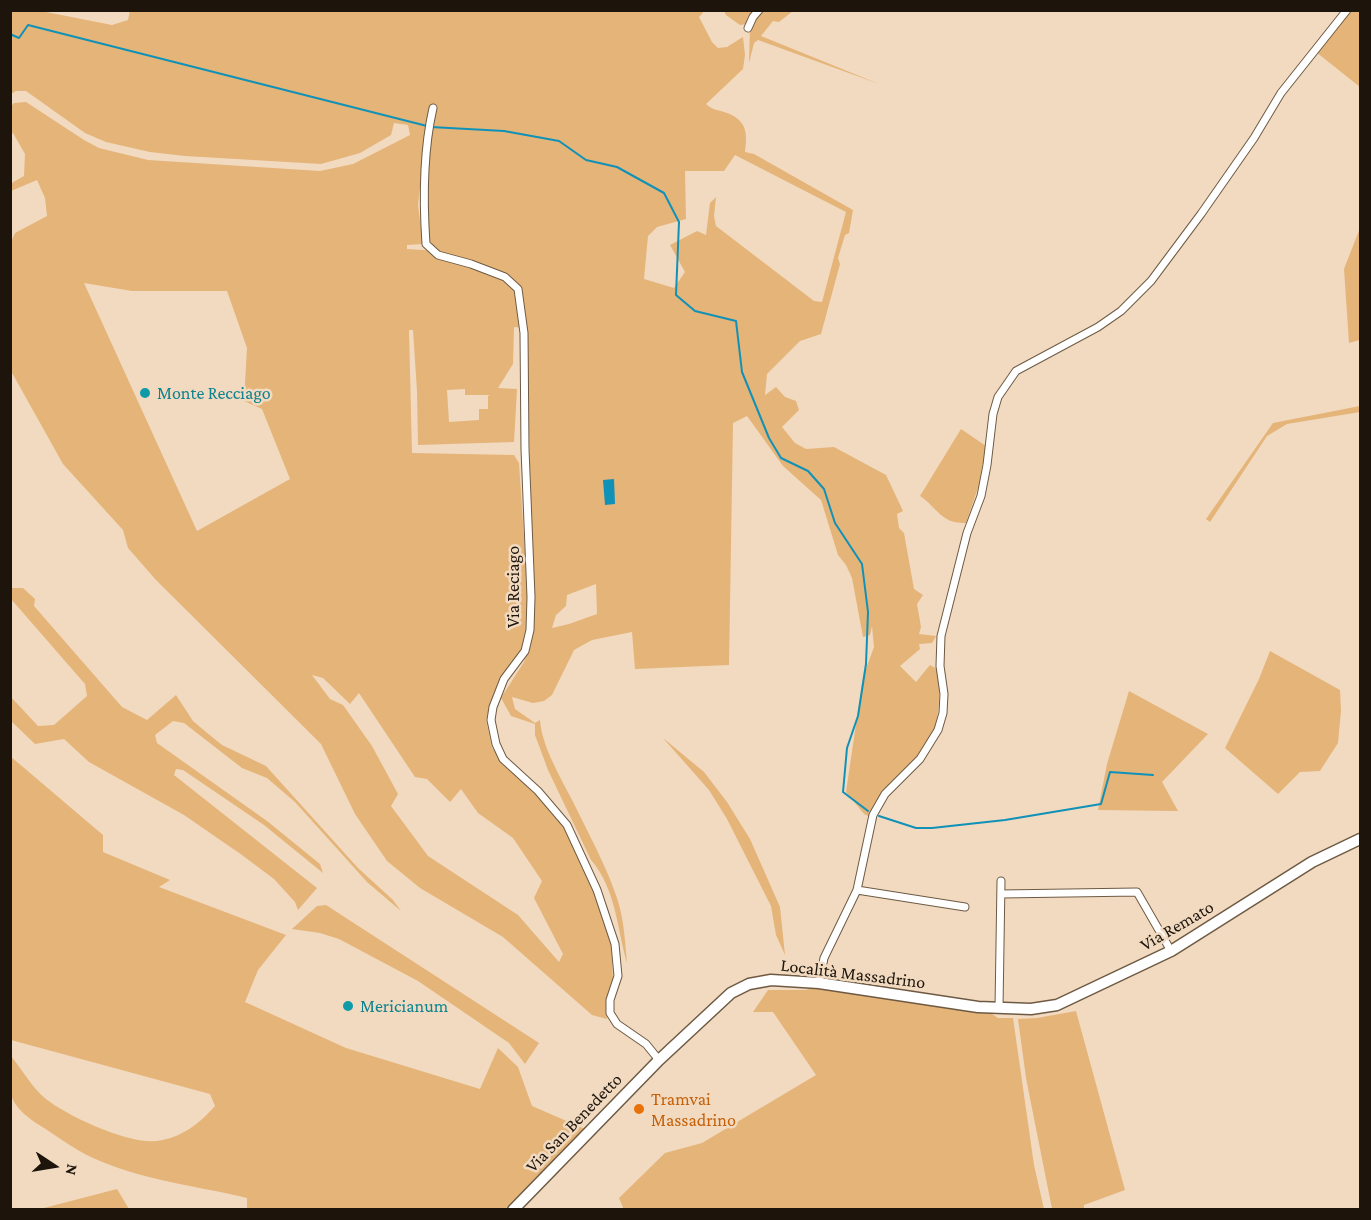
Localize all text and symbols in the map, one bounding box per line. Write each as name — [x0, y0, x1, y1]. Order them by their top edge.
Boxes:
place label: Monte Recciago — [157, 382, 271, 404]
marker: Monte Recciago — [138, 386, 152, 400]
street label: Via Reciago — [502, 546, 524, 628]
street label: Via Remato — [1136, 896, 1218, 956]
street label: Località Massadrino — [779, 954, 927, 994]
place label: Mericianum — [360, 995, 448, 1017]
marker: Mericianum — [341, 999, 355, 1013]
street label: Via San Benedetto — [521, 1069, 627, 1177]
place label: Tramvai Massadrino — [651, 1088, 736, 1130]
marker: Tramvai Massadrino — [632, 1102, 646, 1116]
north arrow — [24, 1136, 84, 1196]
text: N — [63, 1163, 82, 1177]

